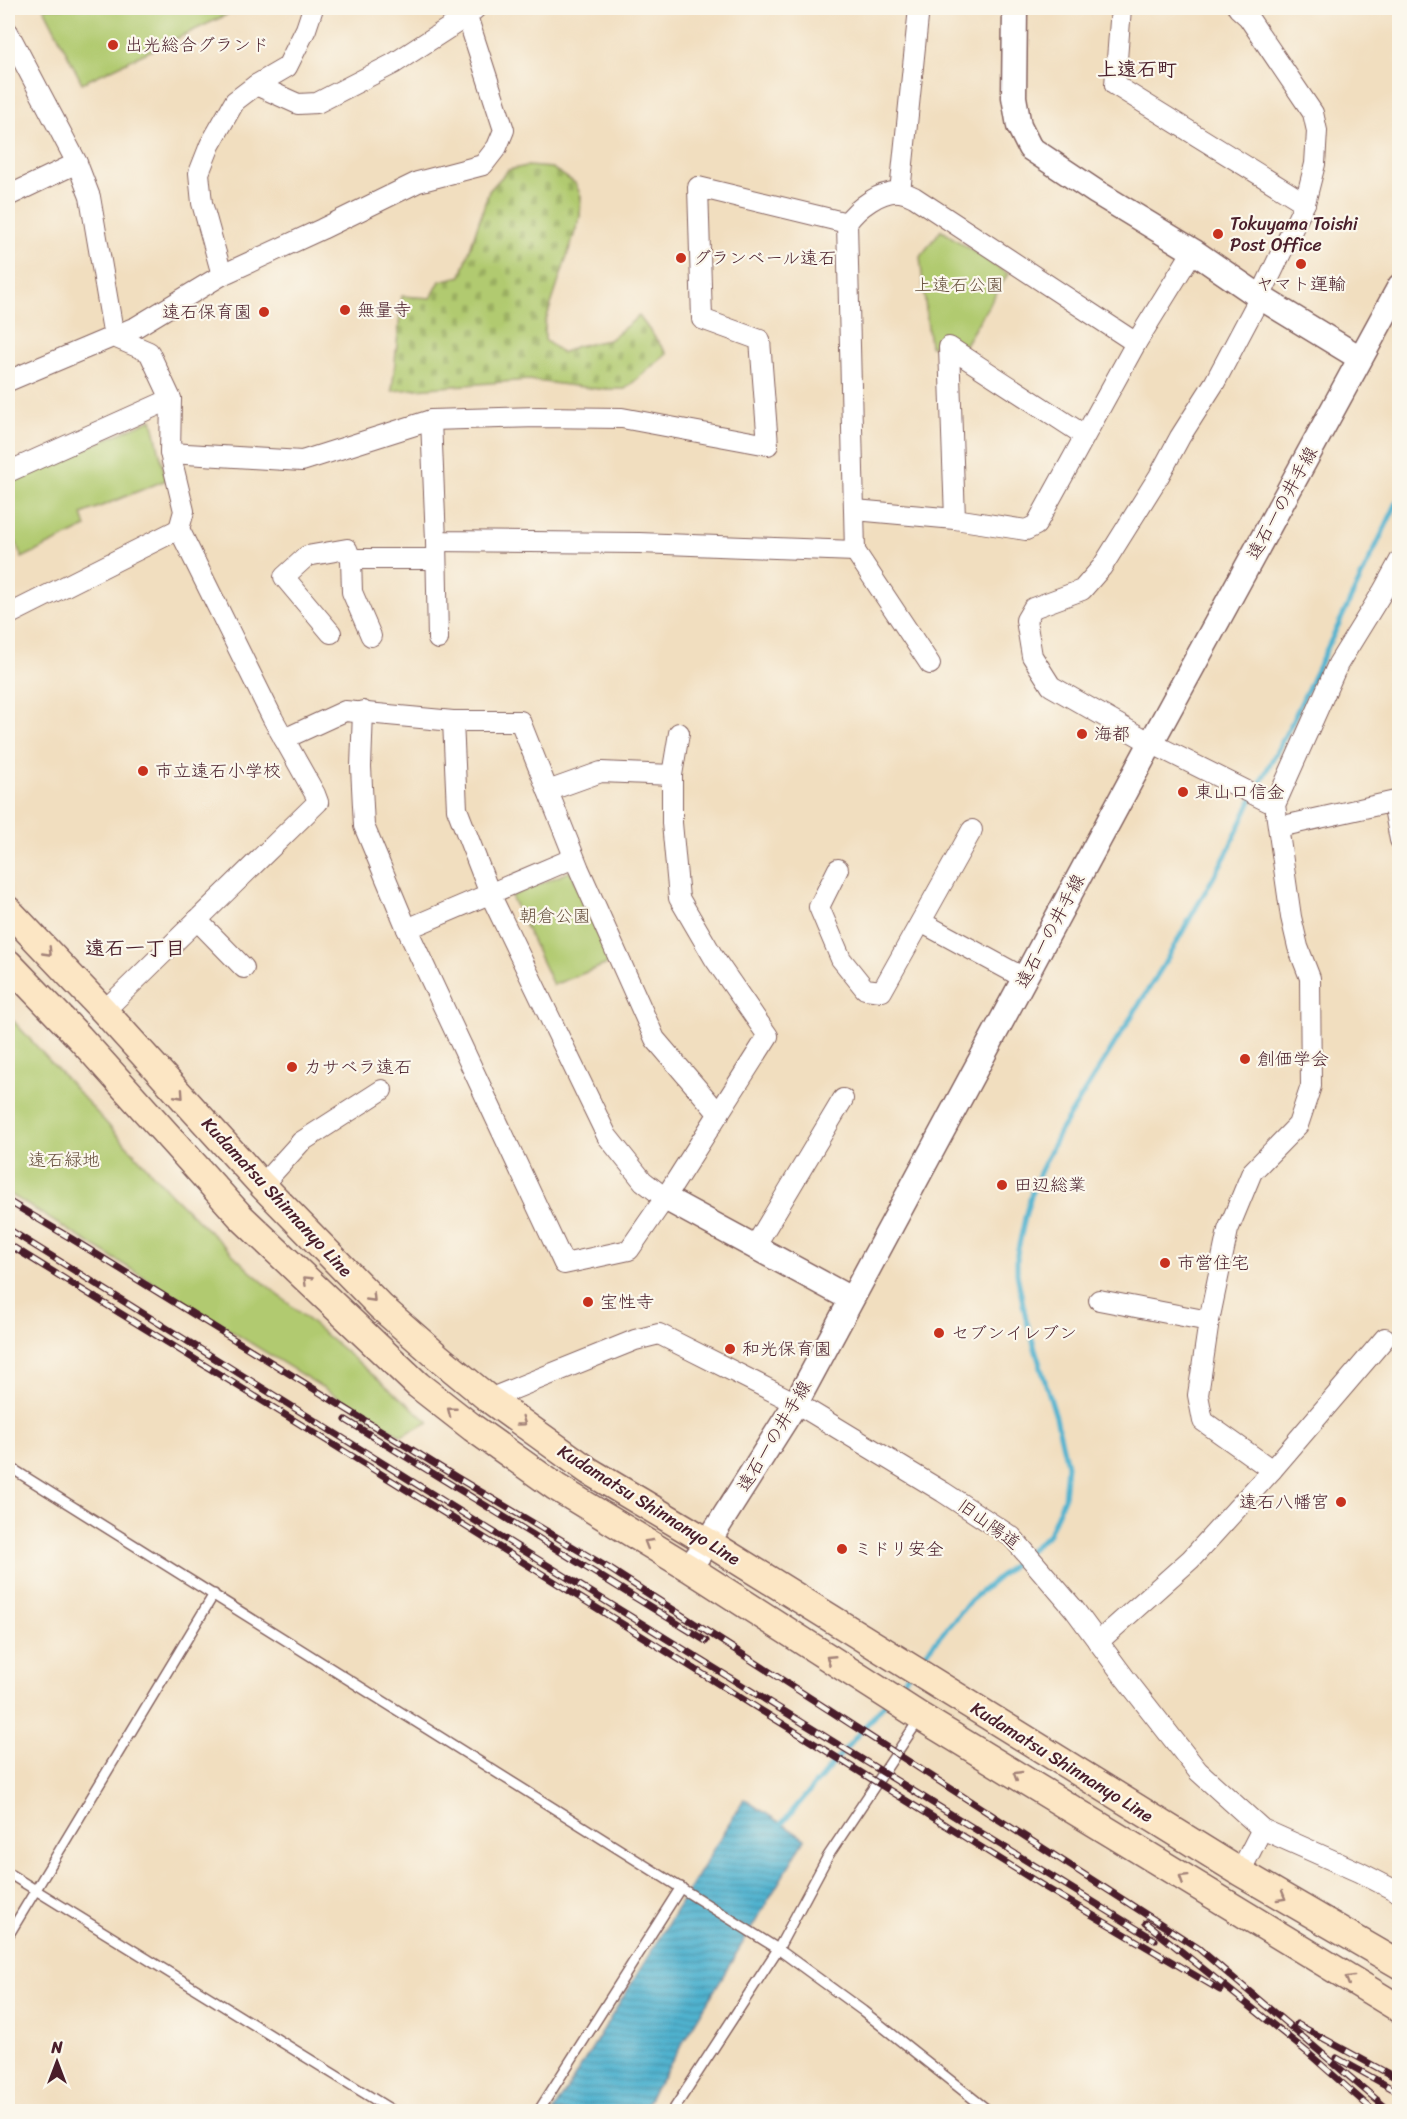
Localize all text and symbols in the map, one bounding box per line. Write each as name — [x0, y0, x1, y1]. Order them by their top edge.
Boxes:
place label: 出光総合グランド — [125, 29, 269, 61]
marker: 出光総合グランド — [106, 38, 120, 52]
district label: 上遠石町 — [1097, 52, 1177, 87]
place label: Tokuyama Toishi Post Office — [1230, 208, 1359, 261]
marker: Tokuyama Toishi Post Office — [1211, 227, 1225, 241]
place label: グランベール遠石 — [693, 242, 836, 274]
marker: グランベール遠石 — [674, 251, 688, 265]
marker: ヤマト運輸 — [1294, 257, 1308, 271]
place label: ヤマト運輸 — [1256, 268, 1346, 300]
park label: 上遠石公園 — [914, 269, 1004, 301]
place label: 無量寺 — [357, 294, 411, 326]
place label: 遠石保育園 — [162, 296, 252, 328]
marker: 無量寺 — [338, 303, 352, 317]
marker: 遠石保育園 — [257, 305, 271, 319]
street label: 遠石一の井手線 — [1237, 440, 1327, 566]
place label: 海都 — [1094, 718, 1130, 750]
marker: 海都 — [1075, 727, 1089, 741]
place label: 市立遠石小学校 — [155, 755, 281, 787]
marker: 市立遠石小学校 — [136, 764, 150, 778]
place label: 東山口信金 — [1195, 776, 1285, 808]
marker: 東山口信金 — [1176, 785, 1190, 799]
street label: 遠石一の井手線 — [1006, 868, 1094, 994]
park label: 朝倉公園 — [519, 900, 591, 932]
district label: 遠石一丁目 — [85, 931, 185, 966]
one-way arrow — [41, 945, 52, 956]
place label: 創価学会 — [1257, 1043, 1329, 1075]
place label: カサベラ遠石 — [304, 1051, 412, 1083]
marker: 創価学会 — [1238, 1052, 1252, 1066]
marker: カサベラ遠石 — [285, 1060, 299, 1074]
one-way arrow — [173, 1088, 184, 1099]
street label: Kudamatsu Shinnanyo Line — [194, 1109, 361, 1285]
park label: 遠石緑地 — [28, 1144, 100, 1176]
place label: 田辺総業 — [1014, 1169, 1086, 1201]
marker: 田辺総業 — [995, 1178, 1009, 1192]
place label: 市営住宅 — [1177, 1247, 1249, 1279]
marker: 市営住宅 — [1158, 1256, 1172, 1270]
one-way arrow — [303, 1277, 314, 1288]
place label: 宝性寺 — [600, 1286, 654, 1318]
one-way arrow — [365, 1291, 376, 1301]
marker: 宝性寺 — [581, 1295, 595, 1309]
place label: セブンイレブン — [951, 1317, 1077, 1349]
marker: セブンイレブン — [932, 1326, 946, 1340]
place label: 和光保育園 — [742, 1333, 832, 1365]
marker: 和光保育園 — [723, 1342, 737, 1356]
street label: 遠石一の井手線 — [728, 1374, 820, 1498]
one-way arrow — [447, 1408, 458, 1419]
one-way arrow — [515, 1415, 526, 1426]
street label: Kudamatsu Shinnanyo Line — [551, 1436, 747, 1574]
place label: 遠石八幡宮 — [1239, 1486, 1329, 1518]
street label: 旧山陽道 — [950, 1490, 1028, 1558]
marker: 遠石八幡宮 — [1334, 1495, 1348, 1509]
place label: ミドリ安全 — [854, 1533, 944, 1565]
one-way arrow — [644, 1538, 654, 1550]
marker: ミドリ安全 — [835, 1542, 849, 1556]
one-way arrow — [826, 1655, 837, 1666]
street label: Kudamatsu Shinnanyo Line — [964, 1693, 1160, 1831]
one-way arrow — [1013, 1771, 1023, 1782]
one-way arrow — [1179, 1873, 1189, 1885]
one-way arrow — [1276, 1889, 1286, 1901]
one-way arrow — [1345, 1975, 1355, 1987]
north arrow — [27, 2032, 87, 2092]
text: N — [50, 2033, 63, 2062]

